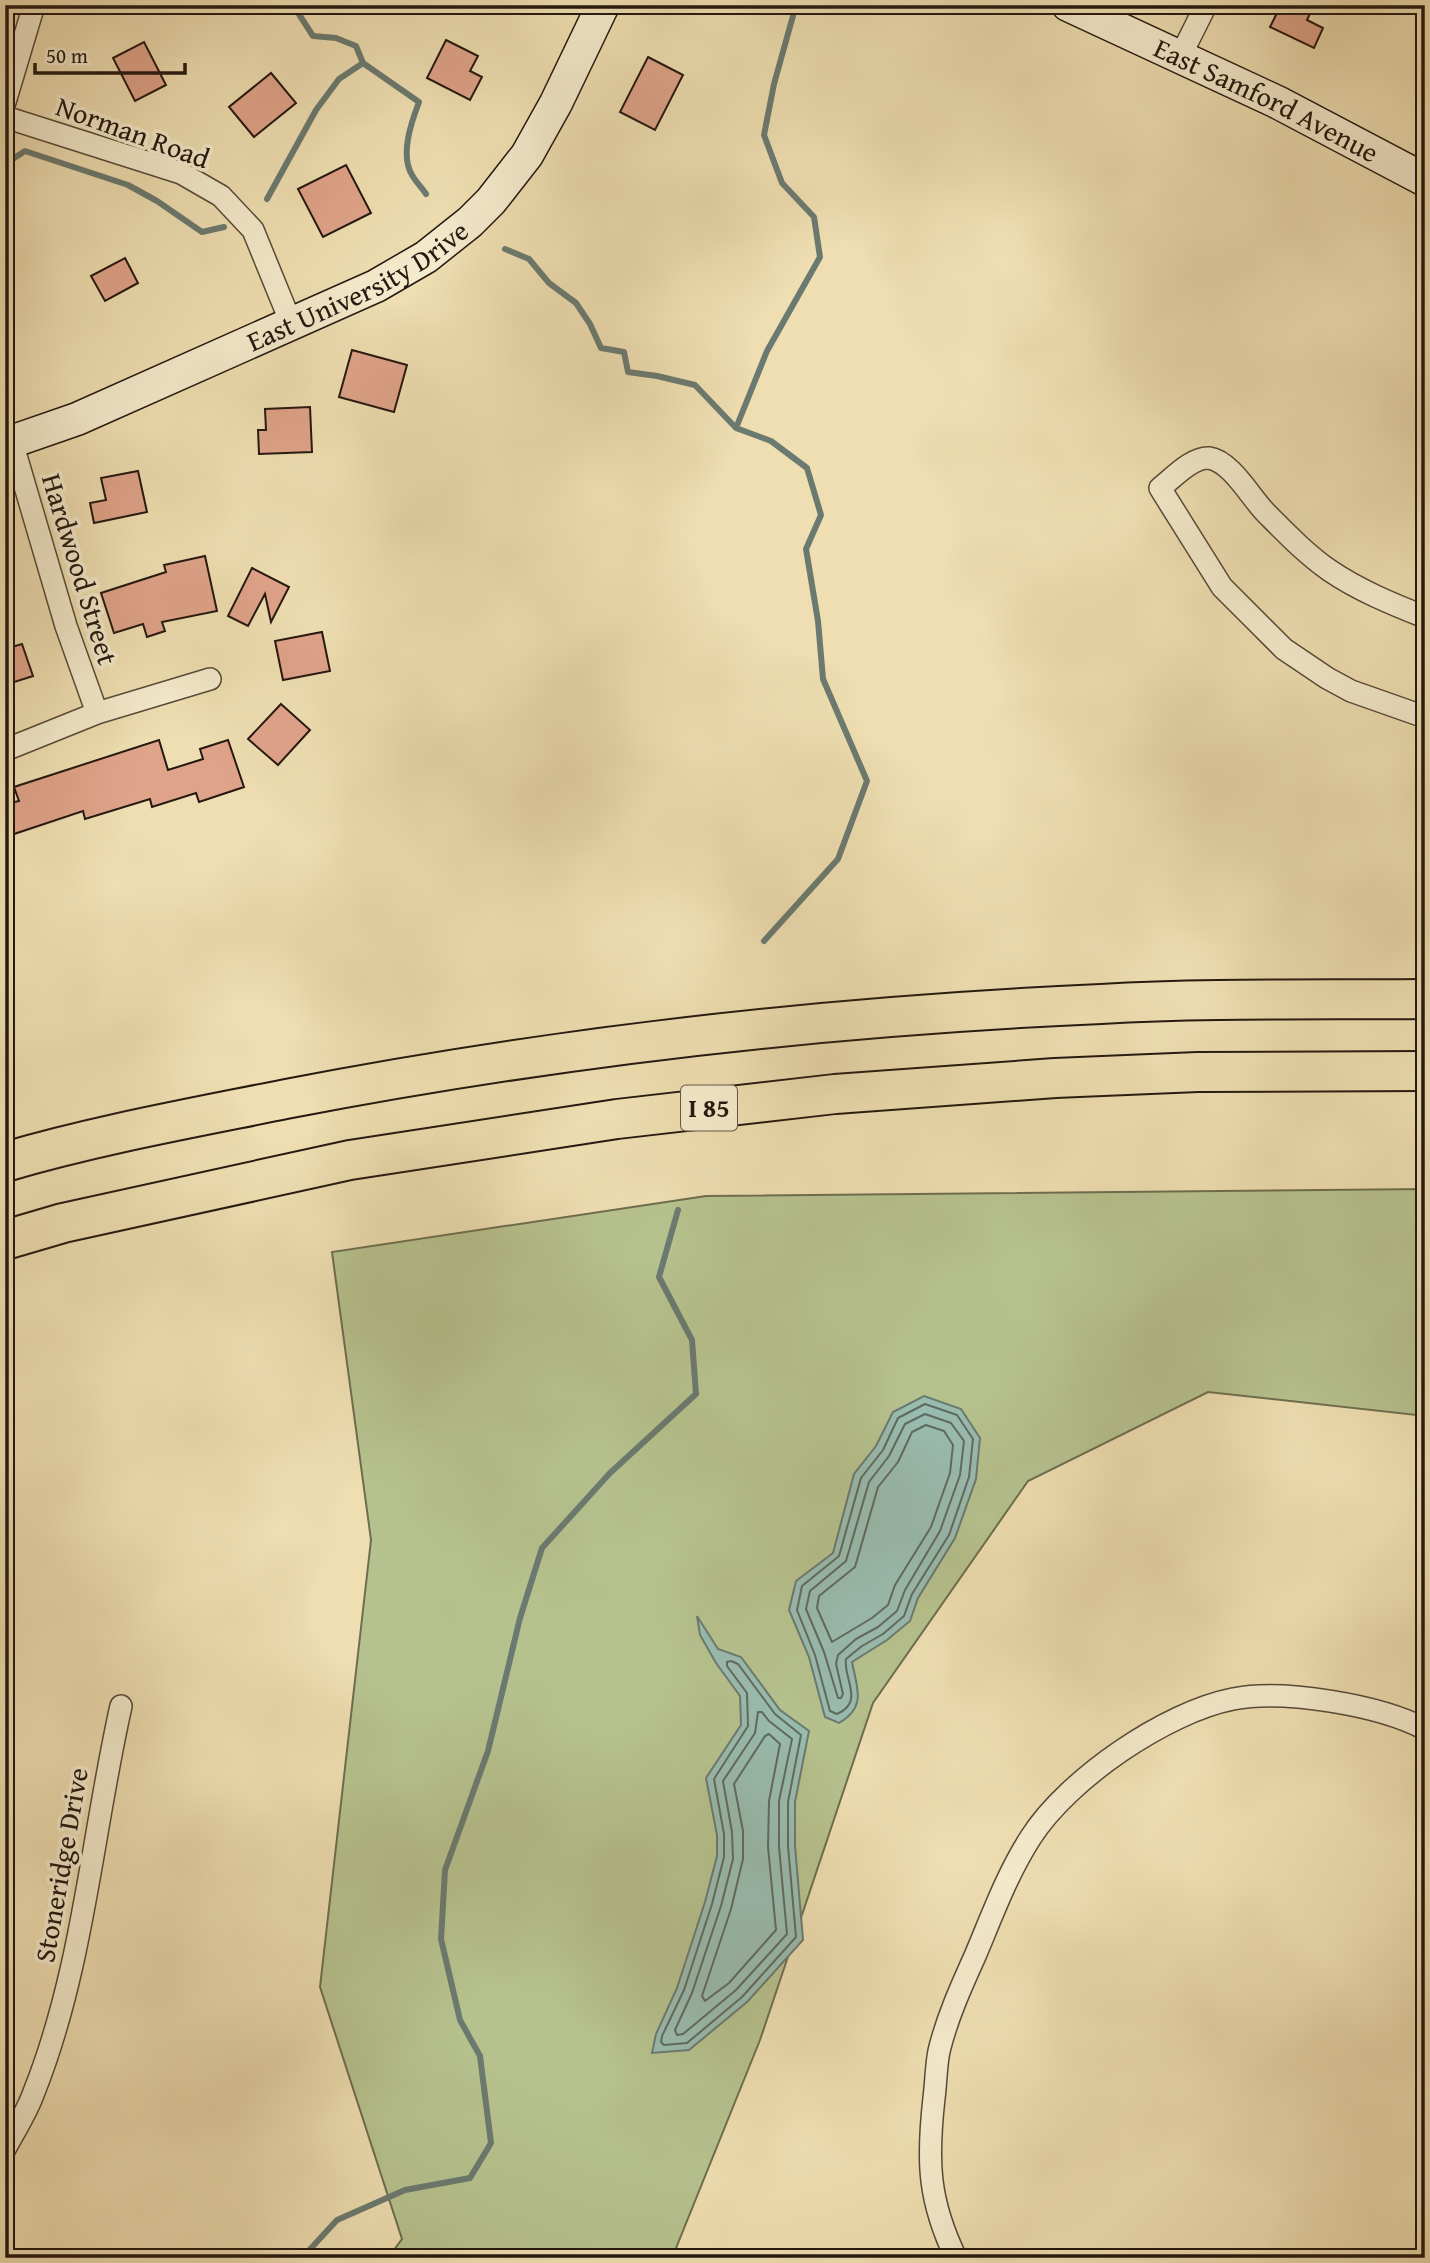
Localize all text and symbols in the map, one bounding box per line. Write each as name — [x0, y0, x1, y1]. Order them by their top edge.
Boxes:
street label: East Samford Avenue — [1148, 27, 1386, 172]
scale bar — [35, 32, 186, 76]
text: 50 m — [46, 40, 88, 71]
street label: Norman Road — [51, 85, 216, 178]
street label: East University Drive — [240, 210, 477, 361]
street label: Hardwood Street — [32, 468, 129, 670]
road number: I 85 — [681, 1086, 737, 1130]
street label: Stoneridge Drive — [23, 1764, 98, 1966]

